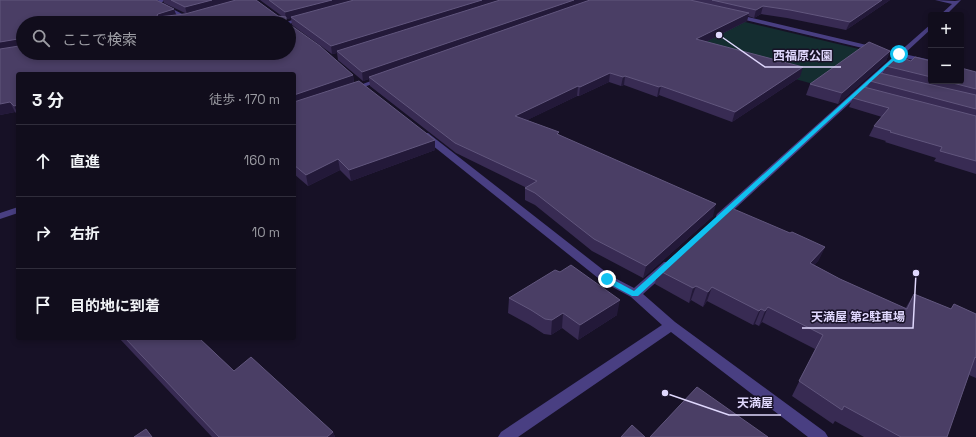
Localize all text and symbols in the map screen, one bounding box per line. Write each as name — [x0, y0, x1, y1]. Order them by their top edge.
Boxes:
map controls — [928, 12, 964, 84]
button: + — [928, 12, 964, 48]
search box — [16, 16, 296, 60]
icon: search — [30, 27, 52, 49]
text: ここで検索 — [62, 30, 137, 49]
callout: 西福原公園 — [765, 43, 841, 67]
route start — [890, 45, 908, 63]
text: 西福原公園 — [773, 48, 833, 64]
button: − — [928, 48, 964, 84]
text: 3 分 — [32, 89, 64, 111]
text: 徒歩 · 170 m — [209, 91, 280, 108]
icon: ahead — [32, 150, 54, 172]
text: 直進 — [70, 152, 100, 171]
text: 160 m — [244, 152, 280, 169]
icon: right — [32, 222, 54, 244]
text: 右折 — [70, 224, 100, 243]
text: 10 m — [252, 224, 280, 241]
route end — [598, 270, 616, 288]
icon: arrive — [32, 294, 54, 316]
text: 目的地に到着 — [70, 296, 160, 315]
callout: 天満屋 第2駐車場 — [802, 304, 913, 328]
text: 天満屋 第2駐車場 — [811, 309, 905, 325]
callout: 天満屋 — [729, 391, 781, 415]
text: 天満屋 — [737, 395, 773, 411]

